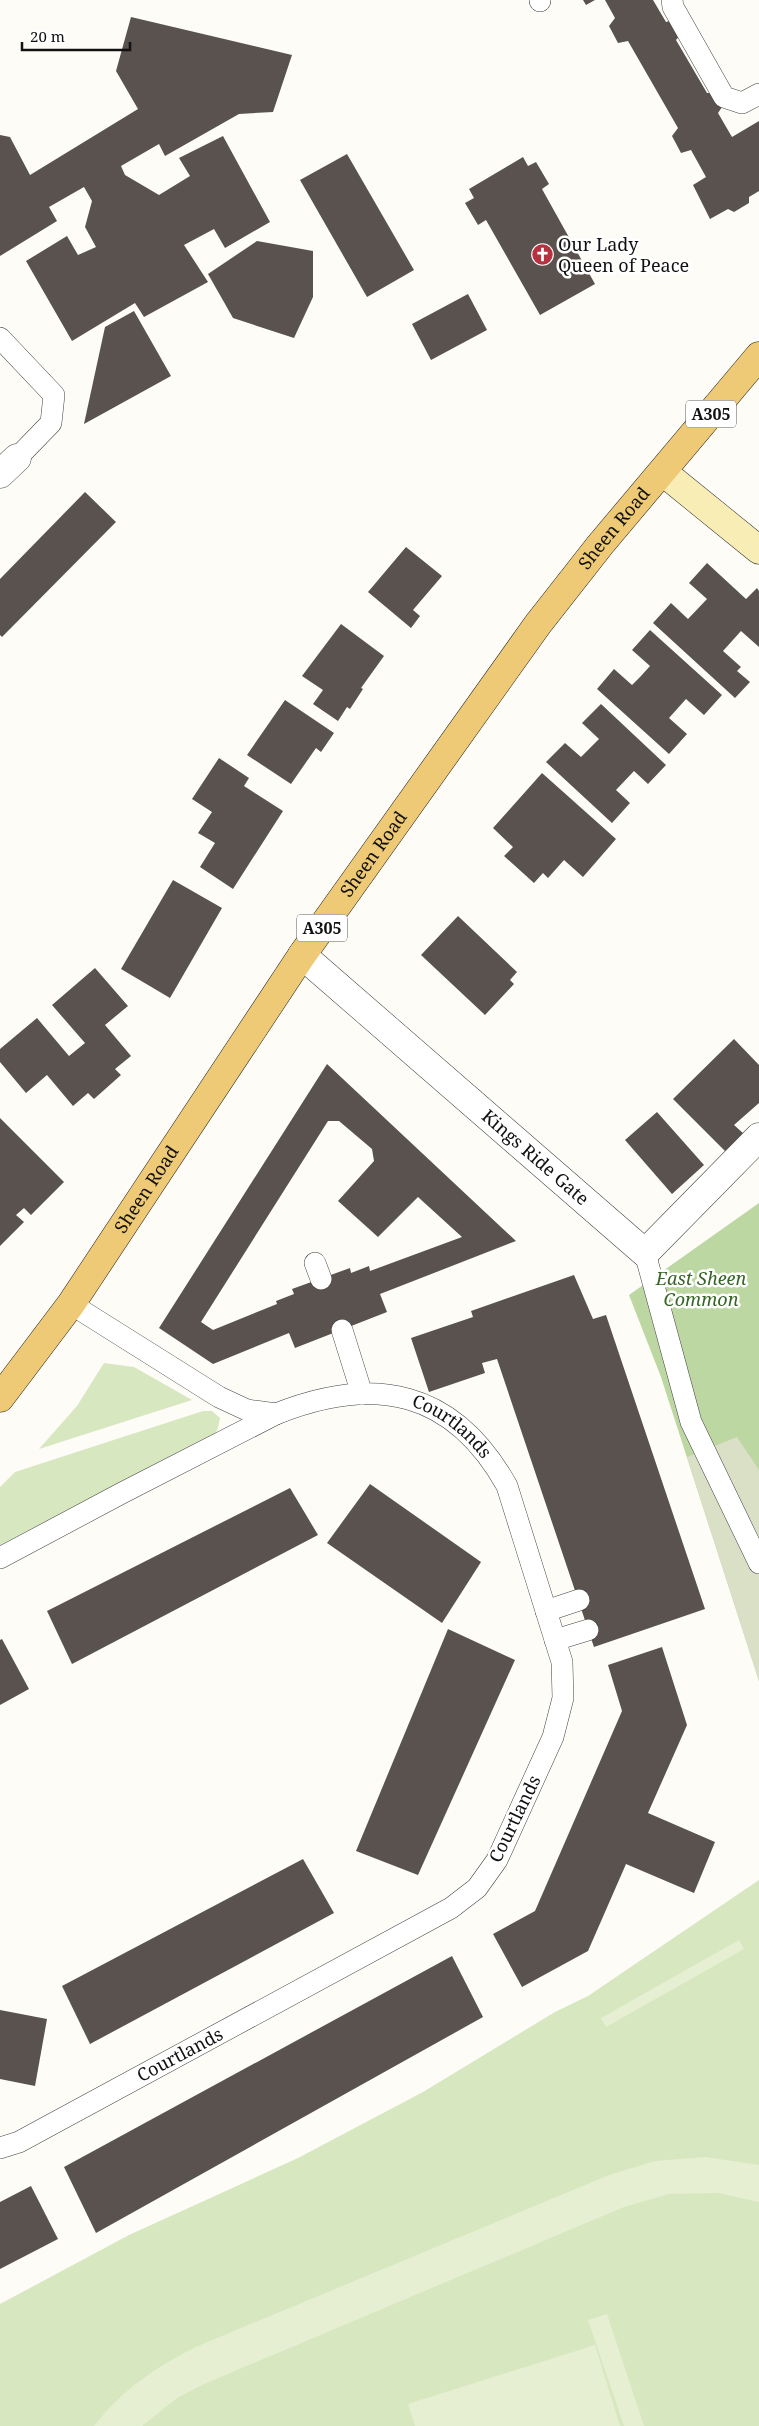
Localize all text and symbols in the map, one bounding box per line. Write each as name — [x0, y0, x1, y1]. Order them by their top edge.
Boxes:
scale bar — [22, 20, 130, 52]
text: 20 m — [30, 26, 65, 46]
place label: Our Lady Queen of Peace — [558, 232, 689, 277]
church icon: Our Lady Queen of Peace — [530, 243, 554, 267]
road number: A305 — [686, 400, 736, 428]
street label: Sheen Road — [572, 482, 655, 574]
street label: Sheen Road — [334, 806, 412, 901]
road number: A305 — [297, 914, 347, 941]
street label: Kings Ride Gate — [477, 1104, 595, 1210]
street label: Sheen Road — [108, 1141, 184, 1237]
park label: East Sheen Common — [655, 1266, 746, 1311]
street label: Courtlands — [409, 1388, 498, 1463]
street label: Courtlands — [483, 1771, 546, 1866]
street label: Courtlands — [132, 2021, 227, 2087]

